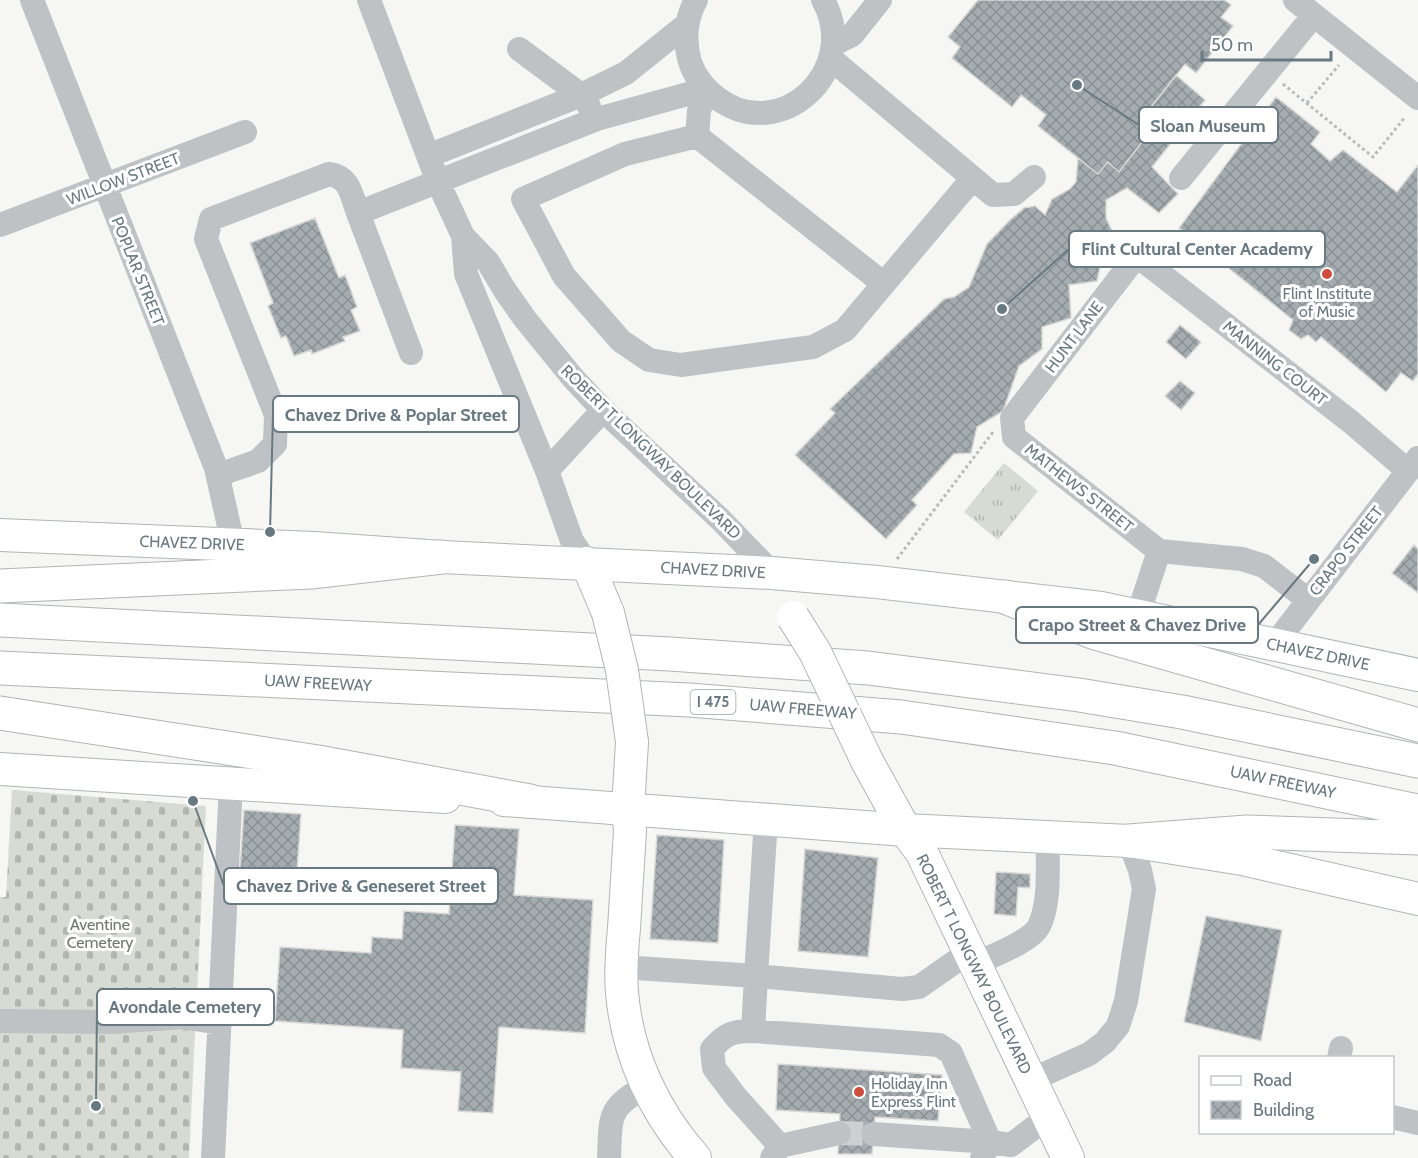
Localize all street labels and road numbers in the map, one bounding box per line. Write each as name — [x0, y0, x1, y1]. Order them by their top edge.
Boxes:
street label: WILLOW STREET — [64, 149, 183, 209]
street label: POPLAR STREET — [108, 214, 169, 329]
street label: HUNT LANE — [1041, 298, 1107, 376]
street label: MANNING COURT — [1219, 317, 1331, 410]
street label: ROBERT T LONGWAY BOULEVARD — [557, 361, 745, 543]
street label: MATHEWS STREET — [1021, 440, 1137, 537]
street label: CRAPO STREET — [1305, 502, 1387, 599]
street label: CHAVEZ DRIVE — [139, 532, 245, 554]
street label: CHAVEZ DRIVE — [660, 558, 766, 582]
street label: CHAVEZ DRIVE — [1265, 634, 1372, 674]
street label: UAW FREEWAY — [264, 671, 373, 695]
road number: I 475 — [690, 690, 736, 714]
street label: UAW FREEWAY — [749, 695, 858, 723]
street label: UAW FREEWAY — [1228, 762, 1338, 803]
street label: ROBERT T LONGWAY BOULEVARD — [912, 851, 1036, 1077]

